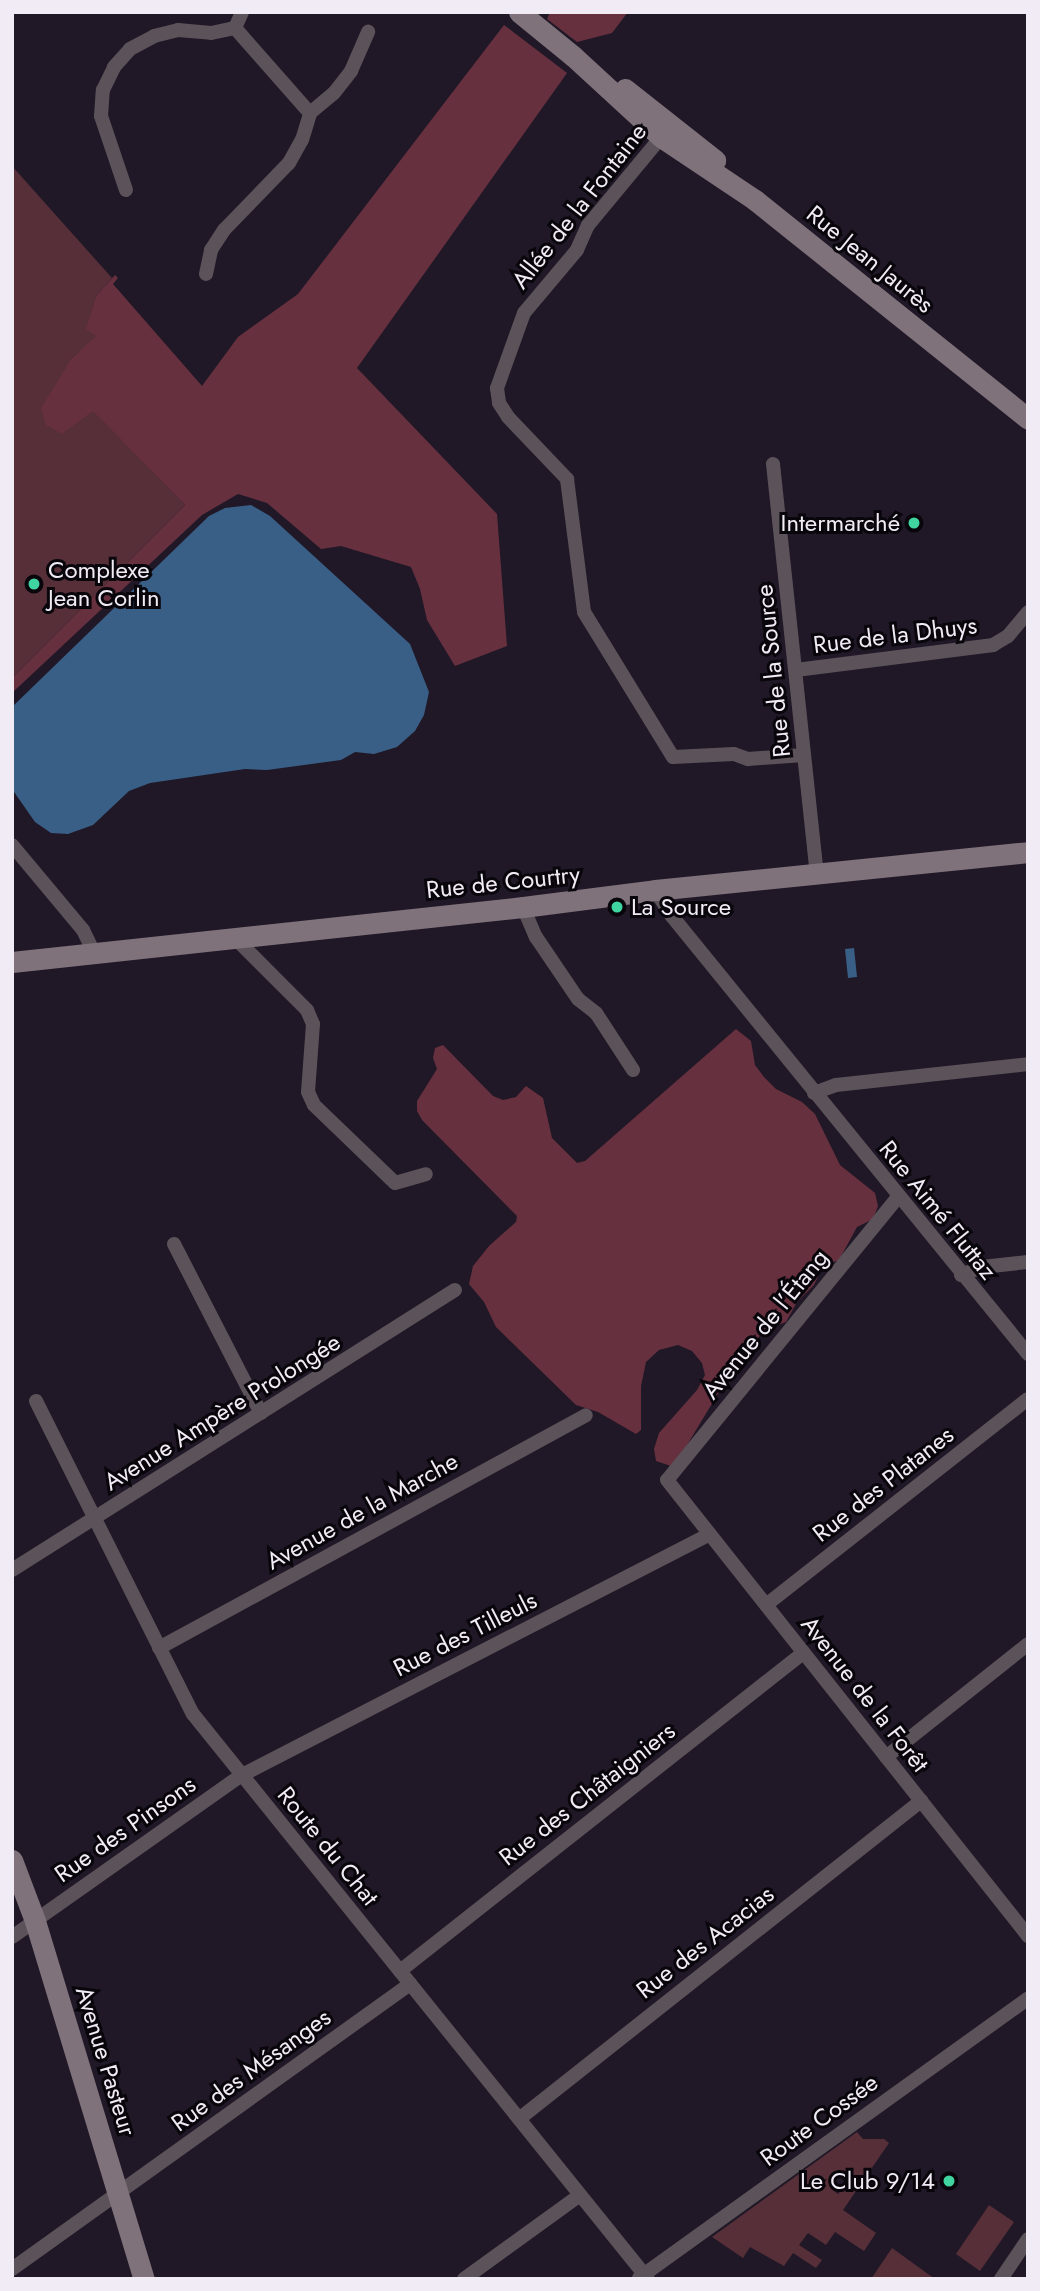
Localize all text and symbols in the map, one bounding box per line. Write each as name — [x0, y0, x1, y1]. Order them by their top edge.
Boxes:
street label: Allée de la Fontaine — [506, 118, 652, 294]
street label: Rue Jean Jaurès — [801, 199, 939, 319]
place label: Intermarché — [781, 509, 900, 537]
marker: Intermarché — [906, 515, 922, 531]
place label: Complexe Jean Corlin — [48, 556, 160, 612]
marker: Complexe Jean Corlin — [26, 576, 42, 592]
street label: Rue de la Source — [750, 583, 796, 759]
street label: Rue de la Dhuys — [811, 611, 979, 659]
street label: Rue de Courtry — [425, 860, 581, 904]
place label: La Source — [631, 893, 731, 921]
marker: La Source — [609, 899, 625, 915]
street label: Rue Aimé Fluttaz — [873, 1135, 1003, 1285]
street label: Avenue de l’Étang — [696, 1243, 834, 1405]
street label: Avenue Ampère Prolongée — [98, 1327, 346, 1497]
street label: Rue des Platanes — [807, 1420, 959, 1548]
street label: Avenue de la Marche — [261, 1446, 463, 1576]
street label: Rue des Tilleuls — [388, 1586, 542, 1682]
street label: Avenue de la Forêt — [795, 1610, 935, 1778]
street label: Rue des Châtaigniers — [493, 1716, 681, 1872]
street label: Rue des Pinsons — [49, 1770, 201, 1888]
street label: Route du Chat — [271, 1781, 385, 1911]
street label: Rue des Acacias — [631, 1879, 779, 2005]
street label: Avenue Pasteur — [70, 1983, 142, 2139]
street label: Rue des Mésanges — [166, 2003, 336, 2137]
street label: Route Cossée — [755, 2068, 883, 2172]
place label: Le Club 9/14 — [800, 2167, 935, 2195]
marker: Le Club 9/14 — [941, 2173, 957, 2189]

